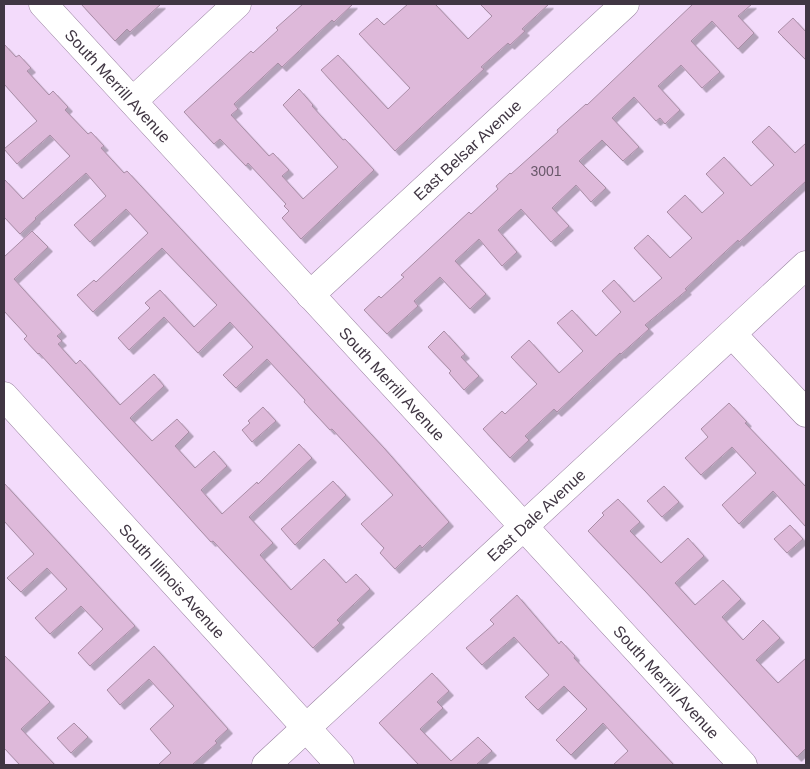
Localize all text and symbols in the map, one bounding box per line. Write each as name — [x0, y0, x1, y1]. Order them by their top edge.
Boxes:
street label: South Merrill Avenue — [62, 26, 174, 146]
street label: East Belsar Avenue — [411, 97, 525, 204]
house number: 3001 — [530, 163, 562, 179]
street label: South Merrill Avenue — [336, 324, 448, 444]
street label: East Dale Avenue — [484, 466, 589, 565]
street label: South Illinois Avenue — [116, 521, 228, 642]
street label: South Merrill Avenue — [610, 622, 722, 742]

